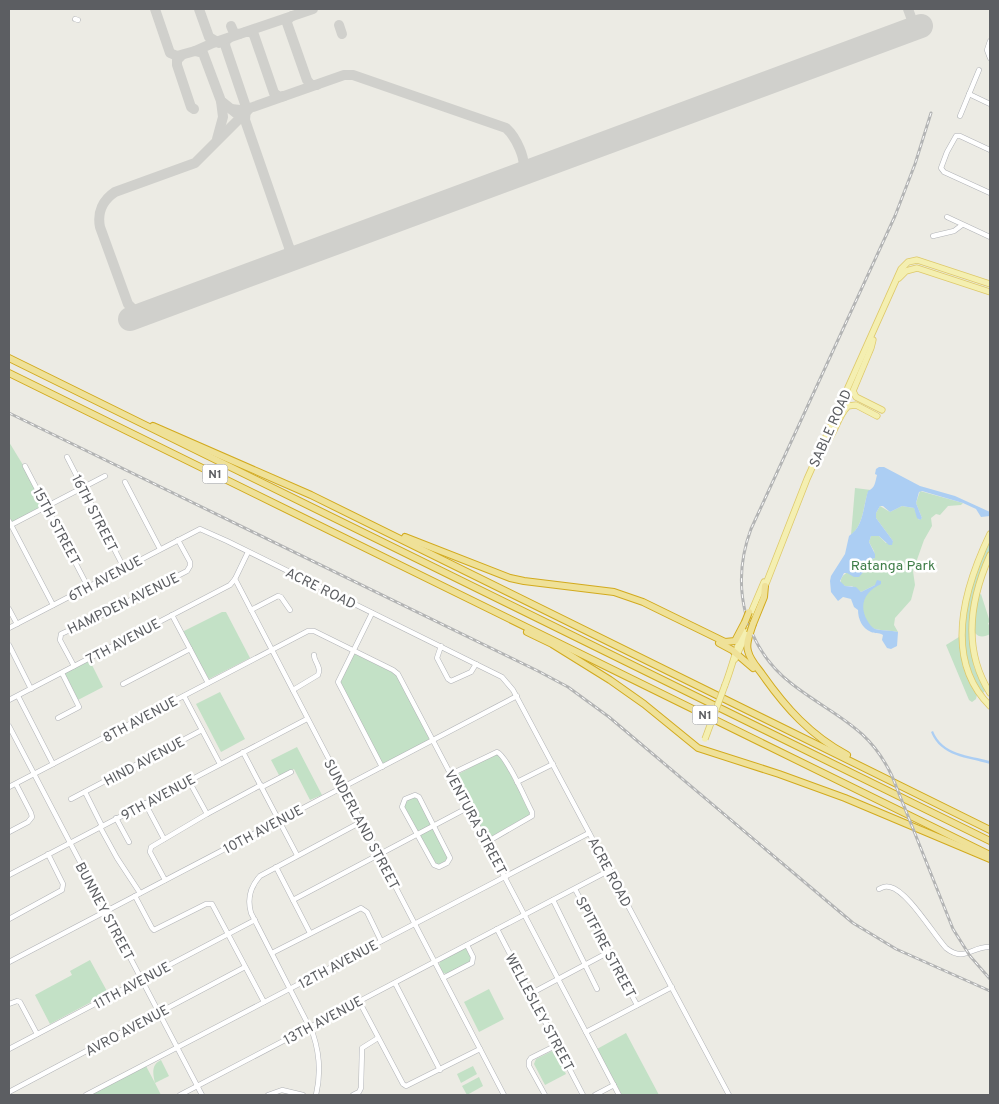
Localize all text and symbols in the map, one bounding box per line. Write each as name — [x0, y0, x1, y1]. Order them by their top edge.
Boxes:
street label: SABLE ROAD — [807, 387, 856, 470]
road number: N1 — [202, 464, 228, 484]
street label: 16TH STREET — [67, 472, 120, 555]
street label: 15TH STREET — [28, 485, 83, 568]
street label: 6TH AVENUE — [66, 553, 146, 606]
park label: Ratanga Park — [851, 558, 935, 575]
street label: ACRE ROAD — [282, 565, 358, 614]
street label: HAMPDEN AVENUE — [65, 570, 182, 639]
street label: 7TH AVENUE — [84, 616, 164, 669]
street label: 8TH AVENUE — [100, 694, 181, 747]
road number: N1 — [692, 706, 718, 724]
street label: HIND AVENUE — [101, 734, 188, 791]
street label: SUNDERLAND STREET — [319, 757, 402, 893]
street label: VENTURA STREET — [440, 767, 509, 878]
street label: 9TH AVENUE — [119, 772, 199, 825]
street label: 10TH AVENUE — [221, 802, 306, 858]
street label: ACRE ROAD — [583, 835, 634, 910]
street label: BUNNEY STREET — [71, 860, 137, 964]
street label: SPITFIRE STREET — [571, 894, 639, 1001]
street label: 12TH AVENUE — [296, 937, 381, 993]
street label: WELLESLEY STREET — [501, 951, 577, 1074]
street label: 11TH AVENUE — [91, 959, 174, 1014]
street label: 13TH AVENUE — [281, 993, 366, 1049]
street label: AVRO AVENUE — [83, 1002, 173, 1061]

